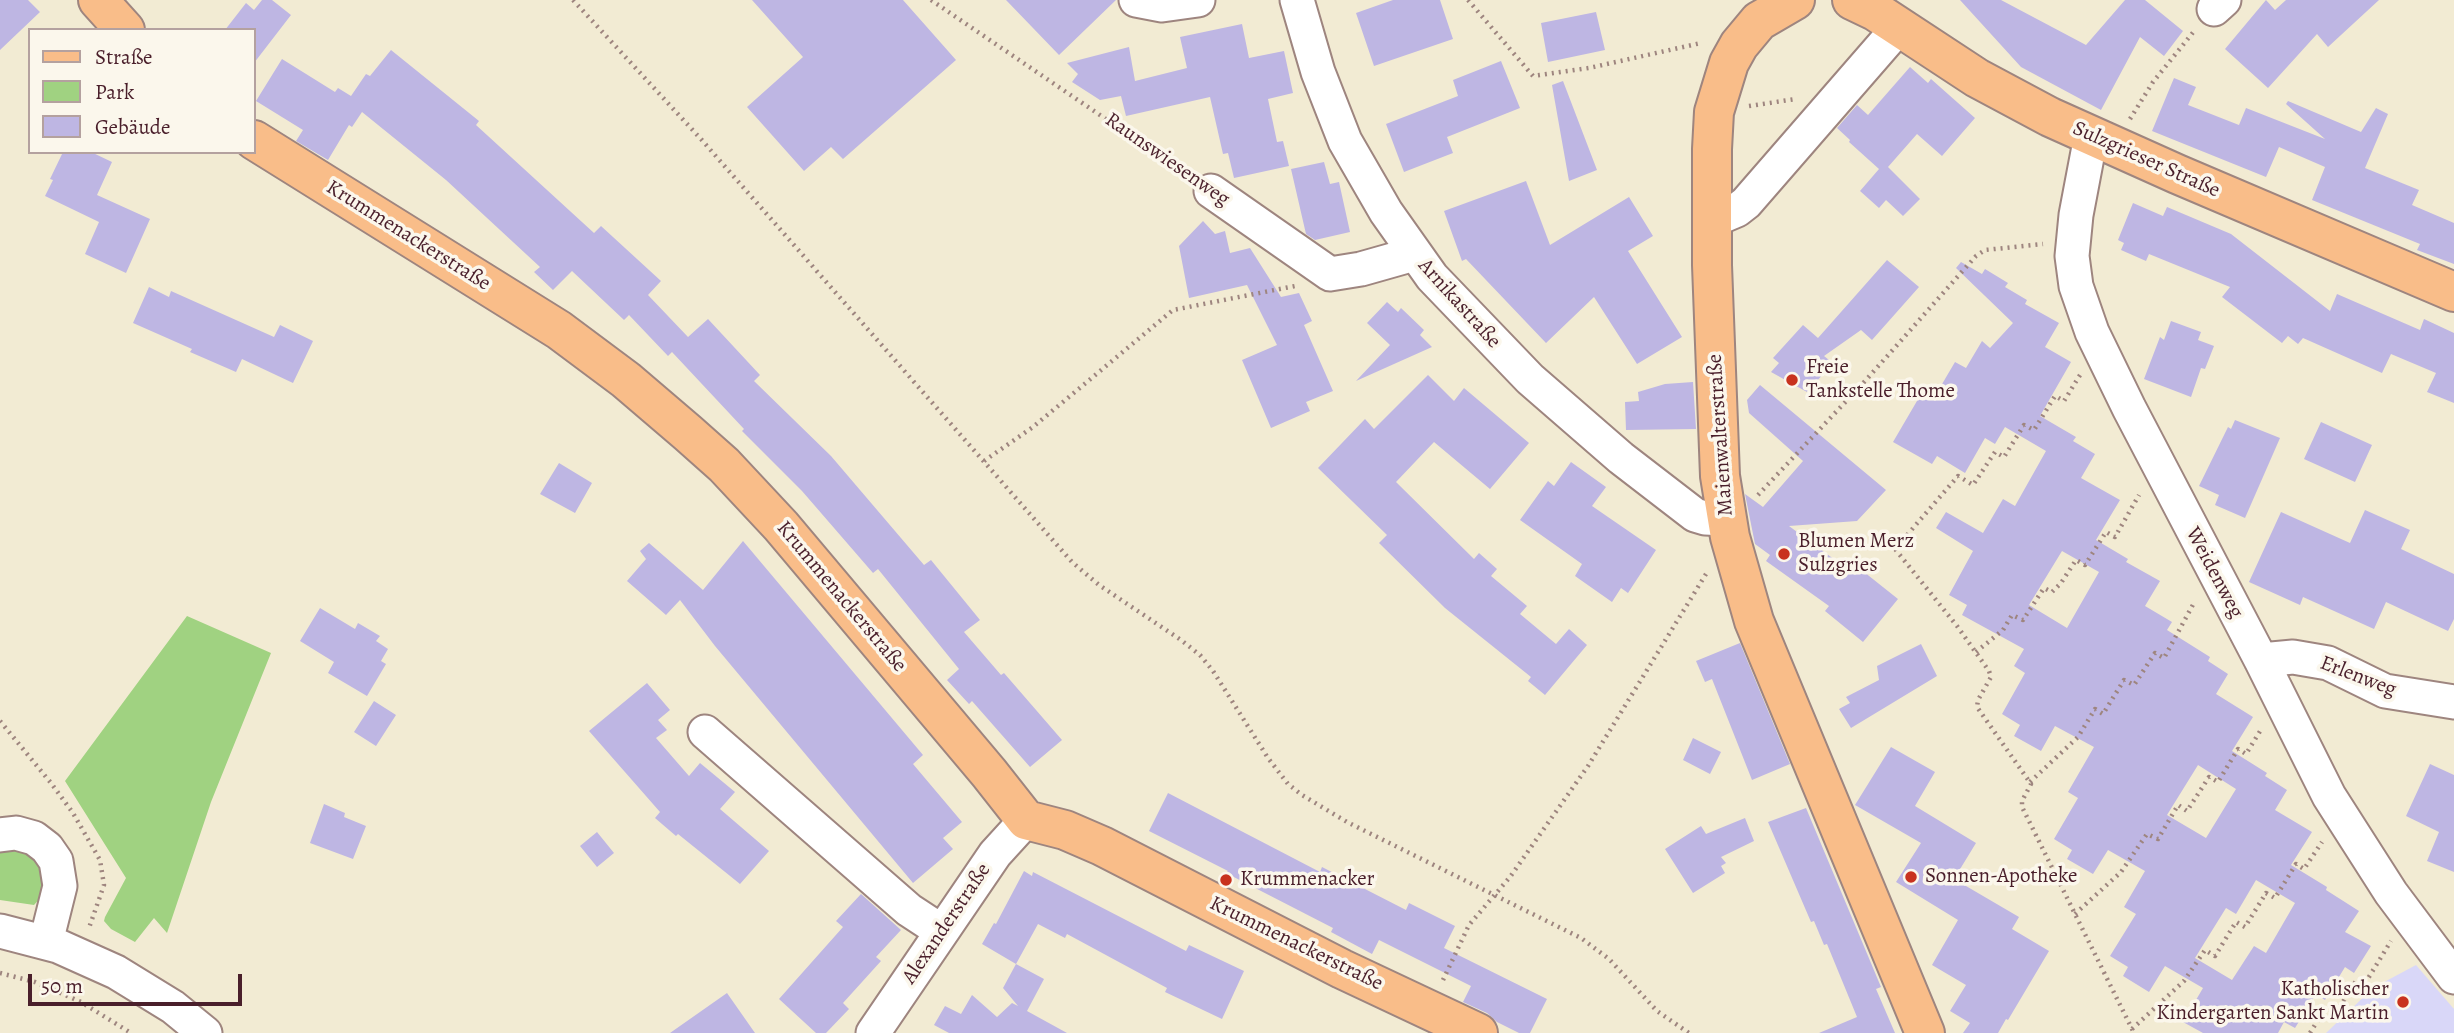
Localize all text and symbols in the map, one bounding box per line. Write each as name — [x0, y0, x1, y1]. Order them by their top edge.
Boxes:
legend — [28, 28, 256, 154]
text: Straße — [95, 43, 153, 71]
text: Park — [95, 78, 134, 106]
street label: Raunswiesenweg — [1100, 108, 1234, 212]
text: Gebäude — [95, 113, 171, 141]
street label: Sulzgrieser Straße — [2068, 116, 2224, 204]
street label: Krummenackerstraße — [321, 175, 495, 297]
street label: Arnikastraße — [1412, 254, 1506, 354]
street label: Maienwalterstraße — [1703, 353, 1739, 517]
place label: Freie Tankstelle Thome — [1806, 355, 1955, 405]
marker: Freie Tankstelle Thome — [1784, 372, 1800, 388]
street label: Krummenackerstraße — [770, 516, 912, 678]
street label: Weidenweg — [2180, 523, 2248, 623]
place label: Blumen Merz Sulzgries — [1798, 529, 1914, 579]
marker: Blumen Merz Sulzgries — [1776, 546, 1792, 562]
street label: Erlenweg — [2316, 651, 2400, 703]
street label: Alexanderstraße — [897, 859, 997, 989]
place label: Sonnen-Apotheke — [1925, 864, 2077, 890]
place label: Krummenacker — [1240, 867, 1375, 893]
marker: Sonnen-Apotheke — [1903, 869, 1919, 885]
marker: Krummenacker — [1218, 872, 1234, 888]
street label: Krummenackerstraße — [1205, 891, 1387, 997]
scale bar — [32, 960, 245, 1004]
text: 50 m — [41, 972, 83, 1000]
place label: Katholischer Kindergarten Sankt Martin — [2156, 977, 2389, 1027]
marker: Katholischer Kindergarten Sankt Martin — [2395, 994, 2411, 1010]

